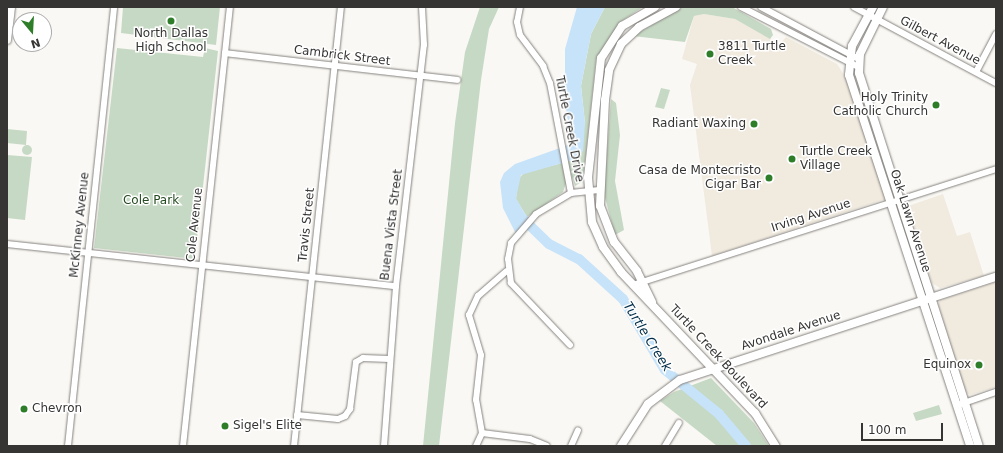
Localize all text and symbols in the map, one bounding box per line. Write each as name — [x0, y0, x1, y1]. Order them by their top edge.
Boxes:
north arrow — [12, 12, 52, 52]
street label: Gilbert Avenue — [897, 14, 983, 68]
marker: North Dallas High School — [166, 16, 176, 26]
place label: North Dallas High School — [134, 27, 208, 55]
text: N — [29, 35, 42, 51]
place label: 3811 Turtle Creek — [718, 40, 786, 68]
street label: Cambrick Street — [293, 43, 391, 69]
marker: 3811 Turtle Creek — [705, 49, 715, 59]
street label: Turtle Creek Drive — [552, 75, 586, 183]
place label: Holy Trinity Catholic Church — [833, 91, 928, 119]
marker: Holy Trinity Catholic Church — [931, 100, 941, 110]
place label: Radiant Waxing — [652, 117, 746, 131]
marker: Radiant Waxing — [749, 119, 759, 129]
place label: Turtle Creek Village — [800, 145, 872, 173]
marker: Turtle Creek Village — [787, 154, 797, 164]
place label: Casa de Montecristo Cigar Bar — [638, 164, 761, 192]
street label: Oak Lawn Avenue — [887, 168, 933, 274]
street label: Buena Vista Street — [378, 169, 406, 281]
street label: McKinney Avenue — [67, 171, 93, 279]
marker: Casa de Montecristo Cigar Bar — [764, 173, 774, 183]
street label: Cole Avenue — [184, 187, 206, 263]
street label: Travis Street — [296, 187, 318, 263]
park label: Cole Park — [123, 194, 179, 208]
street label: Irving Avenue — [770, 196, 852, 236]
water label: Turtle Creek — [619, 299, 675, 375]
street label: Turtle Creek Boulevard — [666, 302, 770, 412]
street label: Avondale Avenue — [739, 308, 843, 354]
place label: Equinox — [923, 358, 971, 372]
marker: Equinox — [974, 360, 984, 370]
place label: Chevron — [32, 402, 82, 416]
marker: Chevron — [19, 404, 29, 414]
scale bar — [863, 415, 945, 441]
place label: Sigel's Elite — [233, 419, 302, 433]
marker: Sigel's Elite — [220, 421, 230, 431]
text: 100 m — [868, 423, 906, 437]

